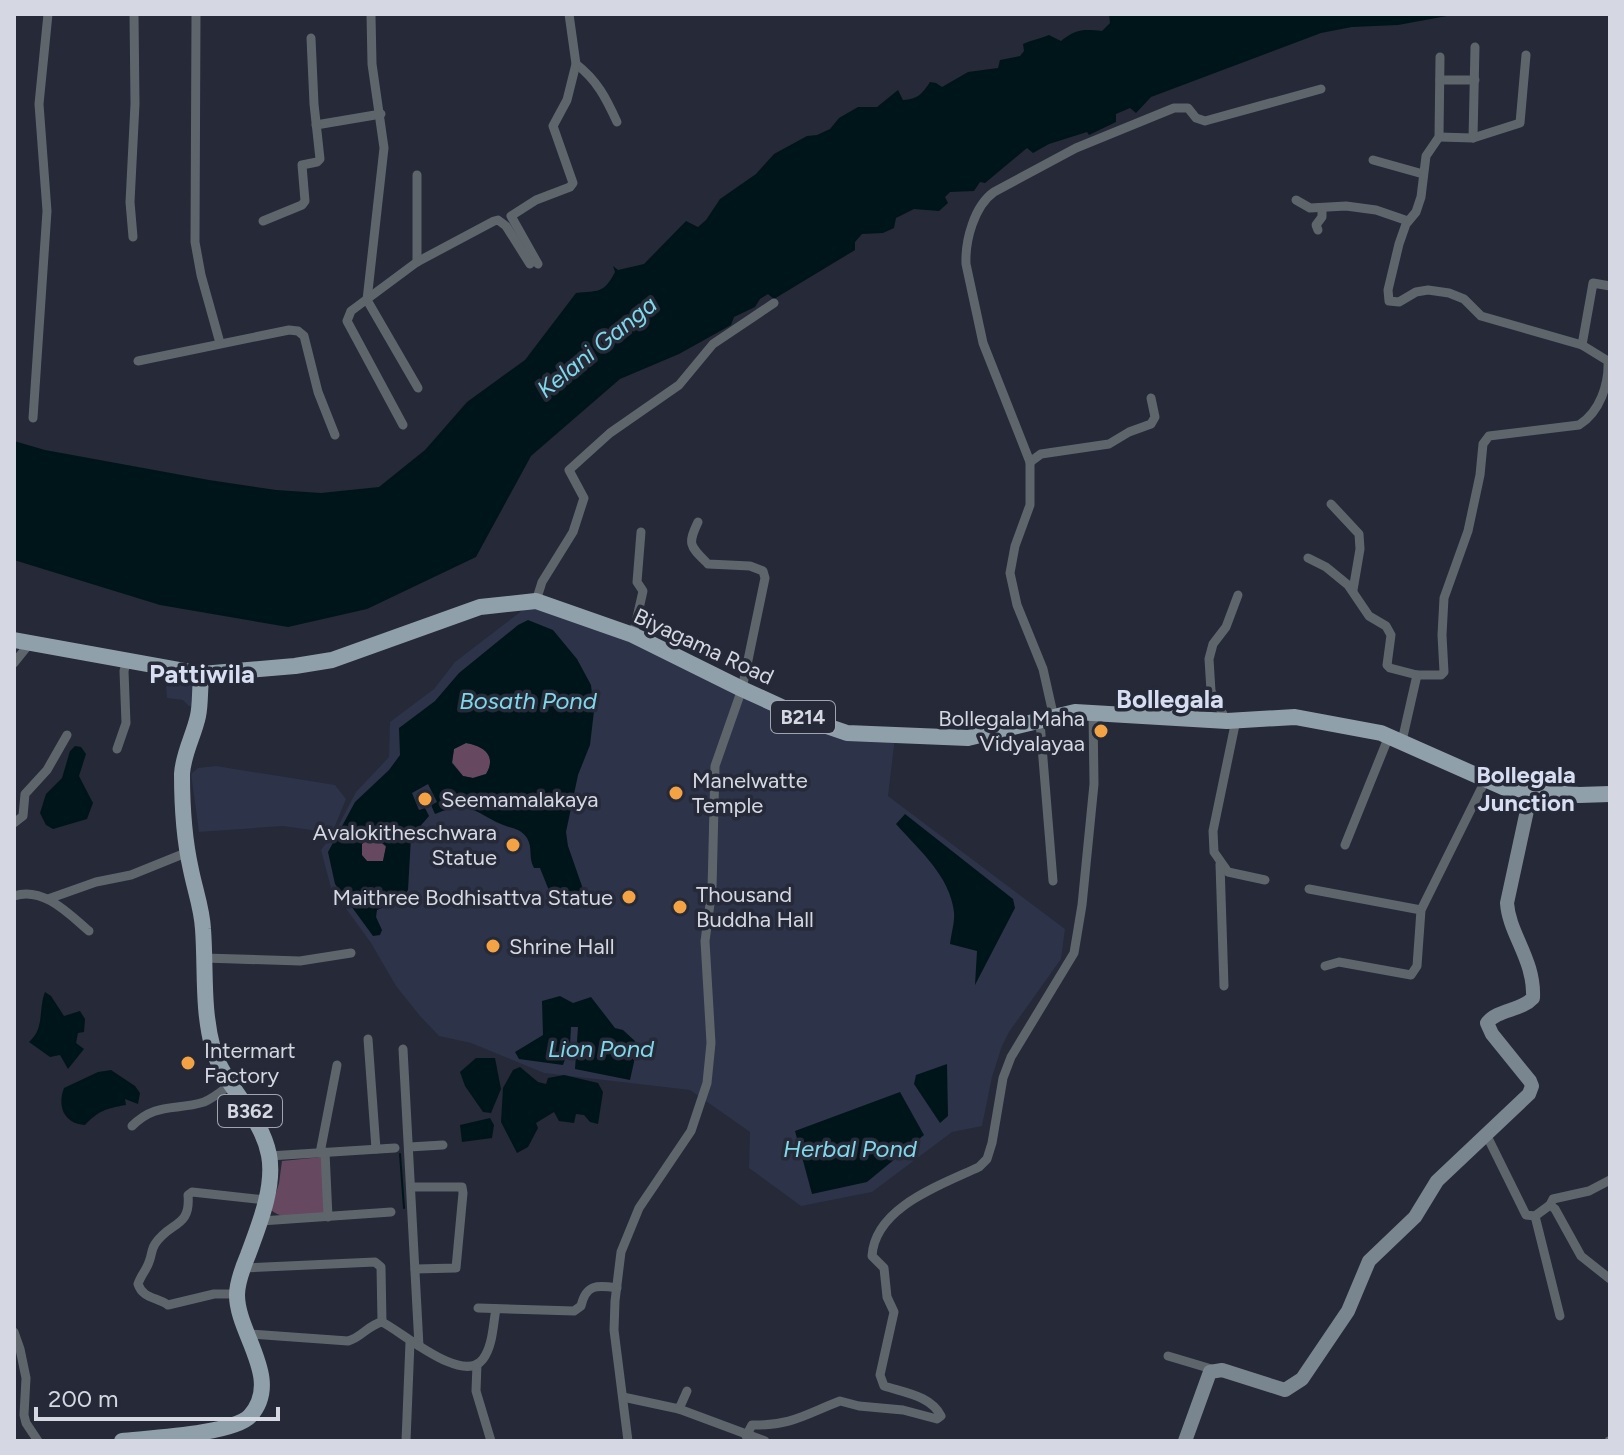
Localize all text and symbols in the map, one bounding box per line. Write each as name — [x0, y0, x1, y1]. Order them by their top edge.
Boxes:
water label: Kelani Ganga — [531, 289, 662, 404]
street label: Biyagama Road — [630, 602, 778, 691]
district label: Pattiwila — [149, 658, 255, 690]
district label: Bollegala — [1116, 683, 1224, 715]
water label: Bosath Pond — [459, 686, 598, 715]
road number: B214 — [771, 701, 835, 733]
place label: Bollegala Maha Vidyalayaa — [938, 705, 1085, 757]
marker: Bollegala Maha Vidyalayaa — [1092, 722, 1110, 740]
district label: Bollegala Junction — [1476, 760, 1576, 817]
place label: Manelwatte Temple — [692, 767, 808, 819]
marker: Manelwatte Temple — [667, 784, 685, 802]
place label: Seemamalakaya — [441, 786, 599, 813]
marker: Seemamalakaya — [416, 790, 434, 808]
place label: Avalokitheschwara Statue — [313, 819, 497, 871]
marker: Avalokitheschwara Statue — [504, 836, 522, 854]
place label: Thousand Buddha Hall — [696, 881, 814, 933]
place label: Maithree Bodhisattva Statue — [333, 884, 613, 911]
marker: Maithree Bodhisattva Statue — [620, 888, 638, 906]
marker: Thousand Buddha Hall — [671, 898, 689, 916]
place label: Shrine Hall — [509, 933, 614, 960]
marker: Shrine Hall — [484, 937, 502, 955]
water label: Lion Pond — [548, 1034, 655, 1063]
place label: Intermart Factory — [204, 1037, 296, 1089]
marker: Intermart Factory — [179, 1054, 197, 1072]
road number: B362 — [218, 1095, 282, 1127]
water label: Herbal Pond — [783, 1134, 918, 1163]
scale bar — [36, 1371, 278, 1421]
text: 200 m — [48, 1384, 119, 1413]

